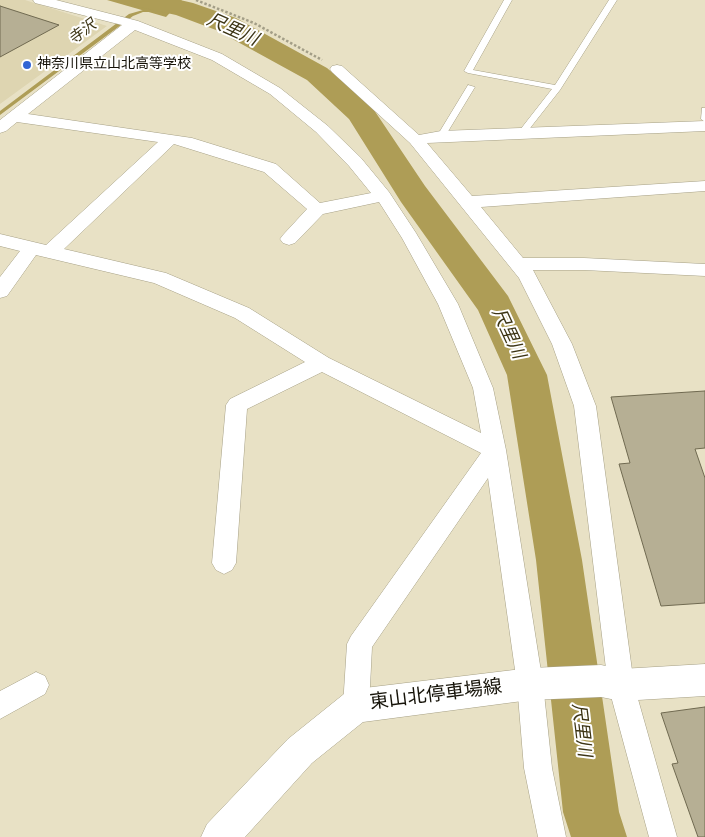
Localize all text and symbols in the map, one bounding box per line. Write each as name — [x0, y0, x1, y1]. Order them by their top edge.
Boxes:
water label: 尺里川 — [203, 10, 261, 52]
water label: 寺沢 — [66, 17, 100, 49]
place label: 神奈川県立山北高等学校 — [37, 57, 191, 73]
marker: 神奈川県立山北高等学校 — [21, 59, 33, 71]
water label: 尺里川 — [486, 305, 528, 363]
street label: 東山北停車場線 — [369, 677, 503, 715]
water label: 尺里川 — [566, 702, 594, 758]

